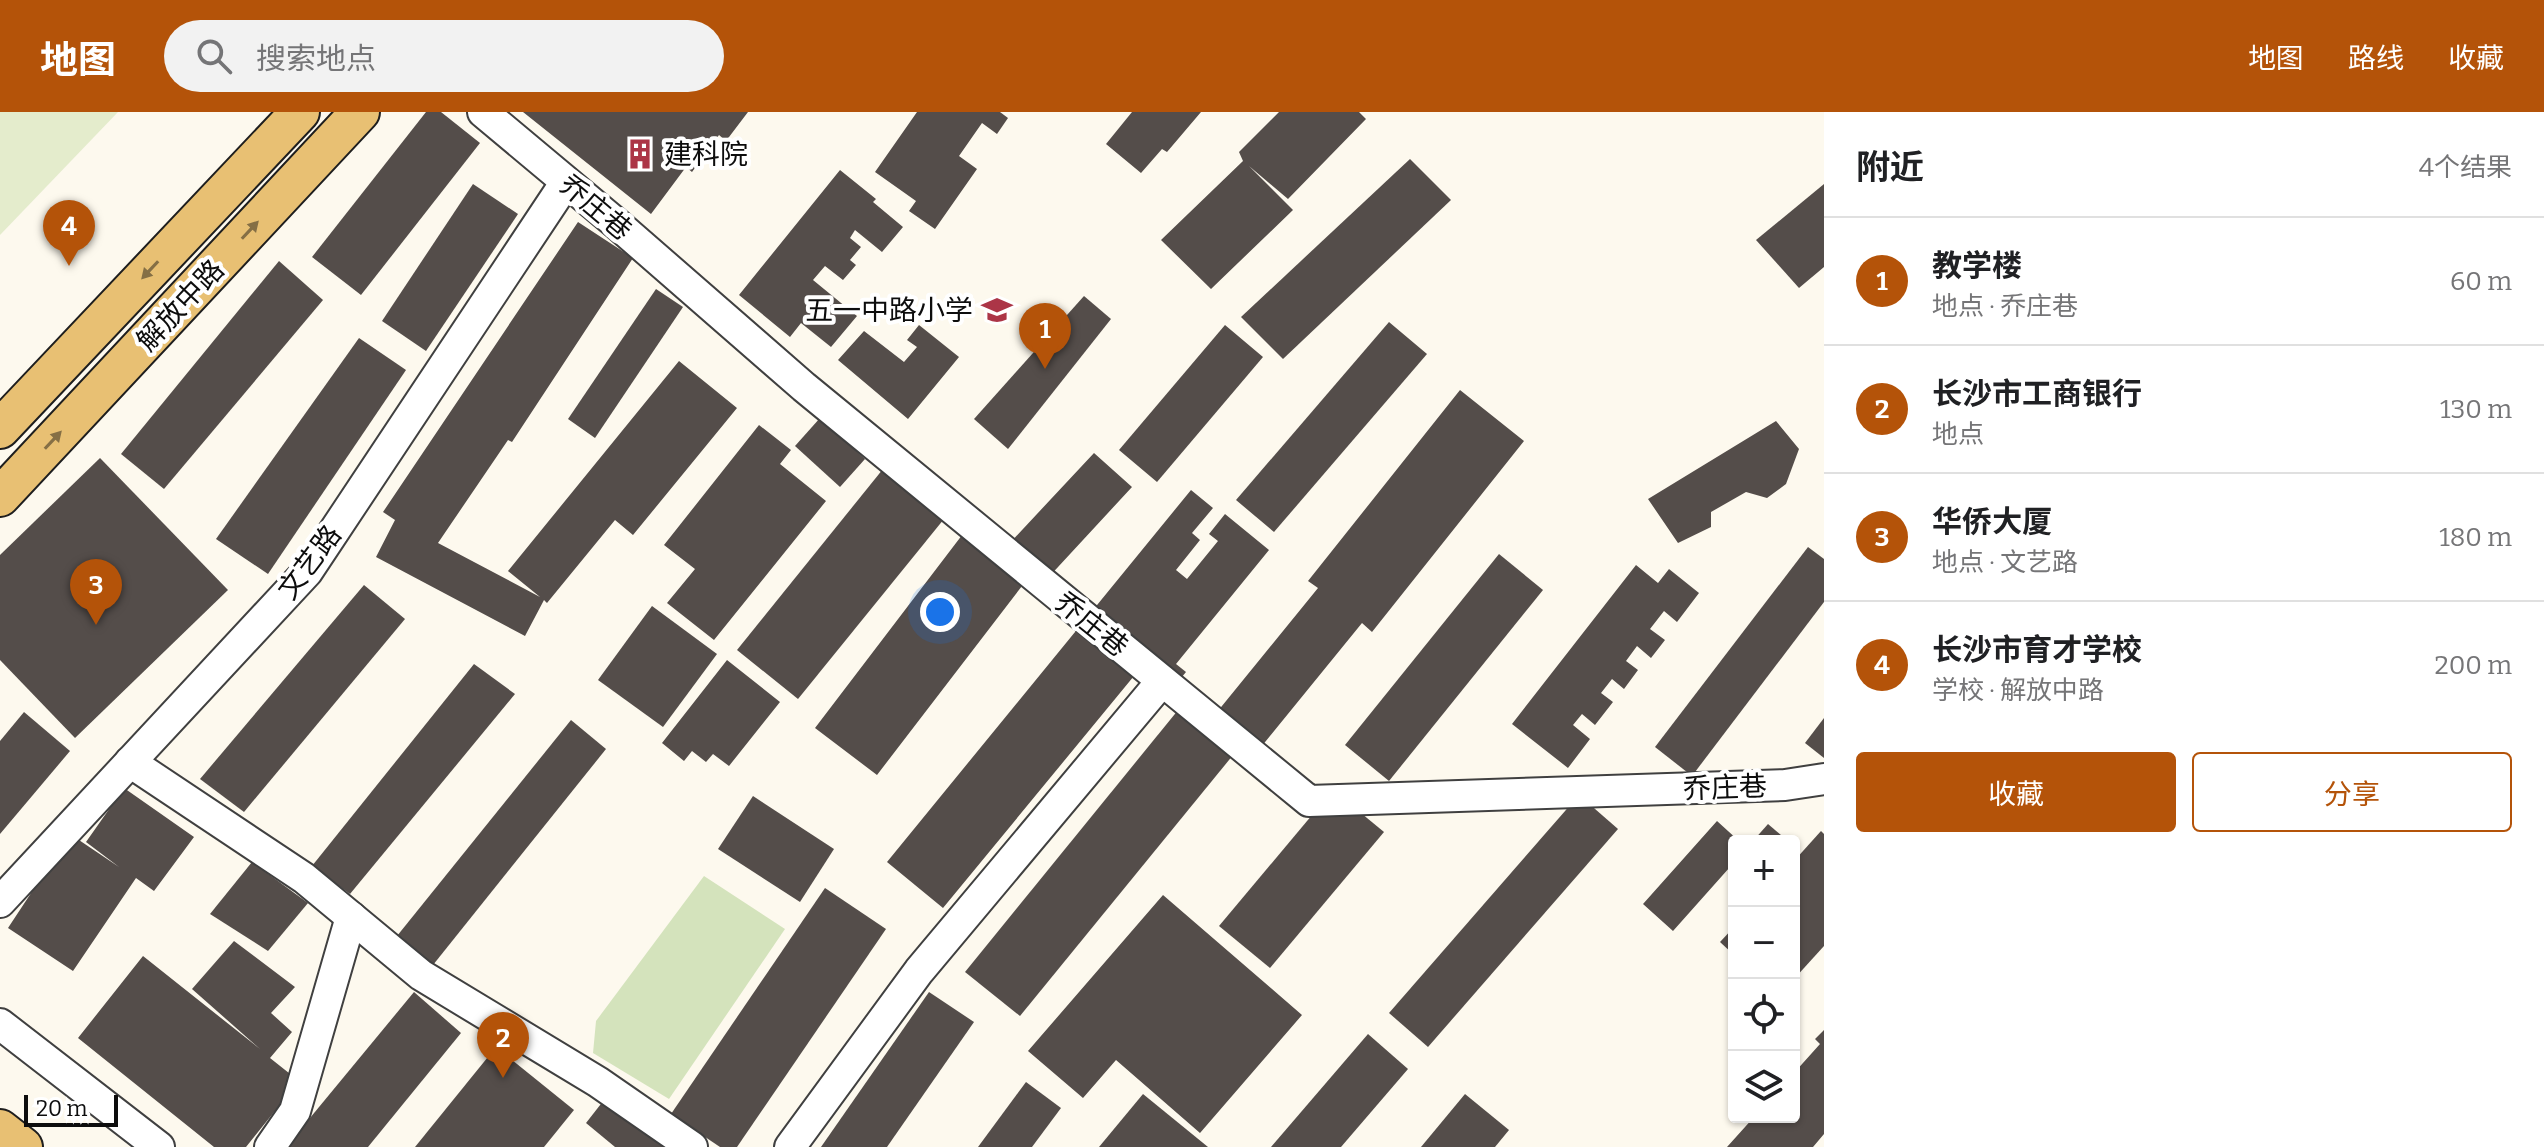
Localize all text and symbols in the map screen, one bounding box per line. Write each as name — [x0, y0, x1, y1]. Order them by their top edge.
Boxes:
search box — [164, 20, 724, 92]
icon: search — [192, 34, 236, 78]
text: 地图 — [40, 37, 116, 83]
text: 搜索地点 — [256, 41, 376, 77]
text: 地图 — [2248, 42, 2304, 75]
text: 路线 — [2348, 42, 2404, 75]
text: 收藏 — [2448, 42, 2504, 75]
building icon: 建科院 — [623, 137, 657, 171]
place label: 建科院 — [664, 138, 748, 171]
text: 附近 — [1856, 147, 1924, 188]
text: 4个结果 — [2419, 152, 2512, 183]
street label: 乔庄巷 — [553, 168, 638, 247]
pin: 4 — [43, 200, 95, 266]
one-way arrow — [240, 220, 258, 239]
text: 教学楼 — [1932, 248, 2022, 284]
street label: 解放中路 — [130, 253, 231, 358]
one-way arrow — [142, 261, 160, 280]
text: 1 — [1876, 266, 1888, 297]
text: 60 m — [2450, 266, 2512, 297]
text: 地点 · 乔庄巷 — [1932, 291, 2078, 322]
school or university icon: 五一中路小学 — [980, 293, 1014, 327]
place label: 五一中路小学 — [805, 294, 973, 327]
pin: 1 — [1019, 303, 1071, 369]
text: 长沙市工商银行 — [1932, 376, 2142, 412]
text: 2 — [1875, 394, 1889, 425]
text: 130 m — [2440, 394, 2512, 425]
text: 地点 — [1932, 419, 1984, 450]
one-way arrow — [44, 431, 62, 450]
text: 华侨大厦 — [1932, 504, 2052, 540]
street label: 文艺路 — [271, 519, 348, 606]
text: 3 — [1875, 522, 1889, 553]
text: 180 m — [2439, 522, 2512, 553]
text: 地点 · 文艺路 — [1932, 547, 2078, 578]
pin: 3 — [70, 559, 122, 625]
street label: 乔庄巷 — [1049, 585, 1135, 664]
your location — [920, 592, 960, 632]
text: 长沙市育才学校 — [1932, 632, 2142, 668]
text: 4 — [1874, 650, 1890, 681]
text: 200 m — [2435, 650, 2512, 681]
text: 学校 · 解放中路 — [1932, 675, 2104, 706]
button: 收藏 — [1856, 752, 2176, 832]
button: 分享 — [2192, 752, 2512, 832]
street label: 乔庄巷 — [1682, 770, 1768, 805]
map controls — [1728, 835, 1800, 1123]
button: + — [1728, 835, 1800, 907]
button: − — [1728, 907, 1800, 979]
button: locate — [1728, 979, 1800, 1051]
pin: 2 — [477, 1012, 529, 1078]
button: layers — [1728, 1051, 1800, 1123]
scale bar — [24, 1091, 118, 1127]
text: 20 m — [36, 1095, 87, 1122]

